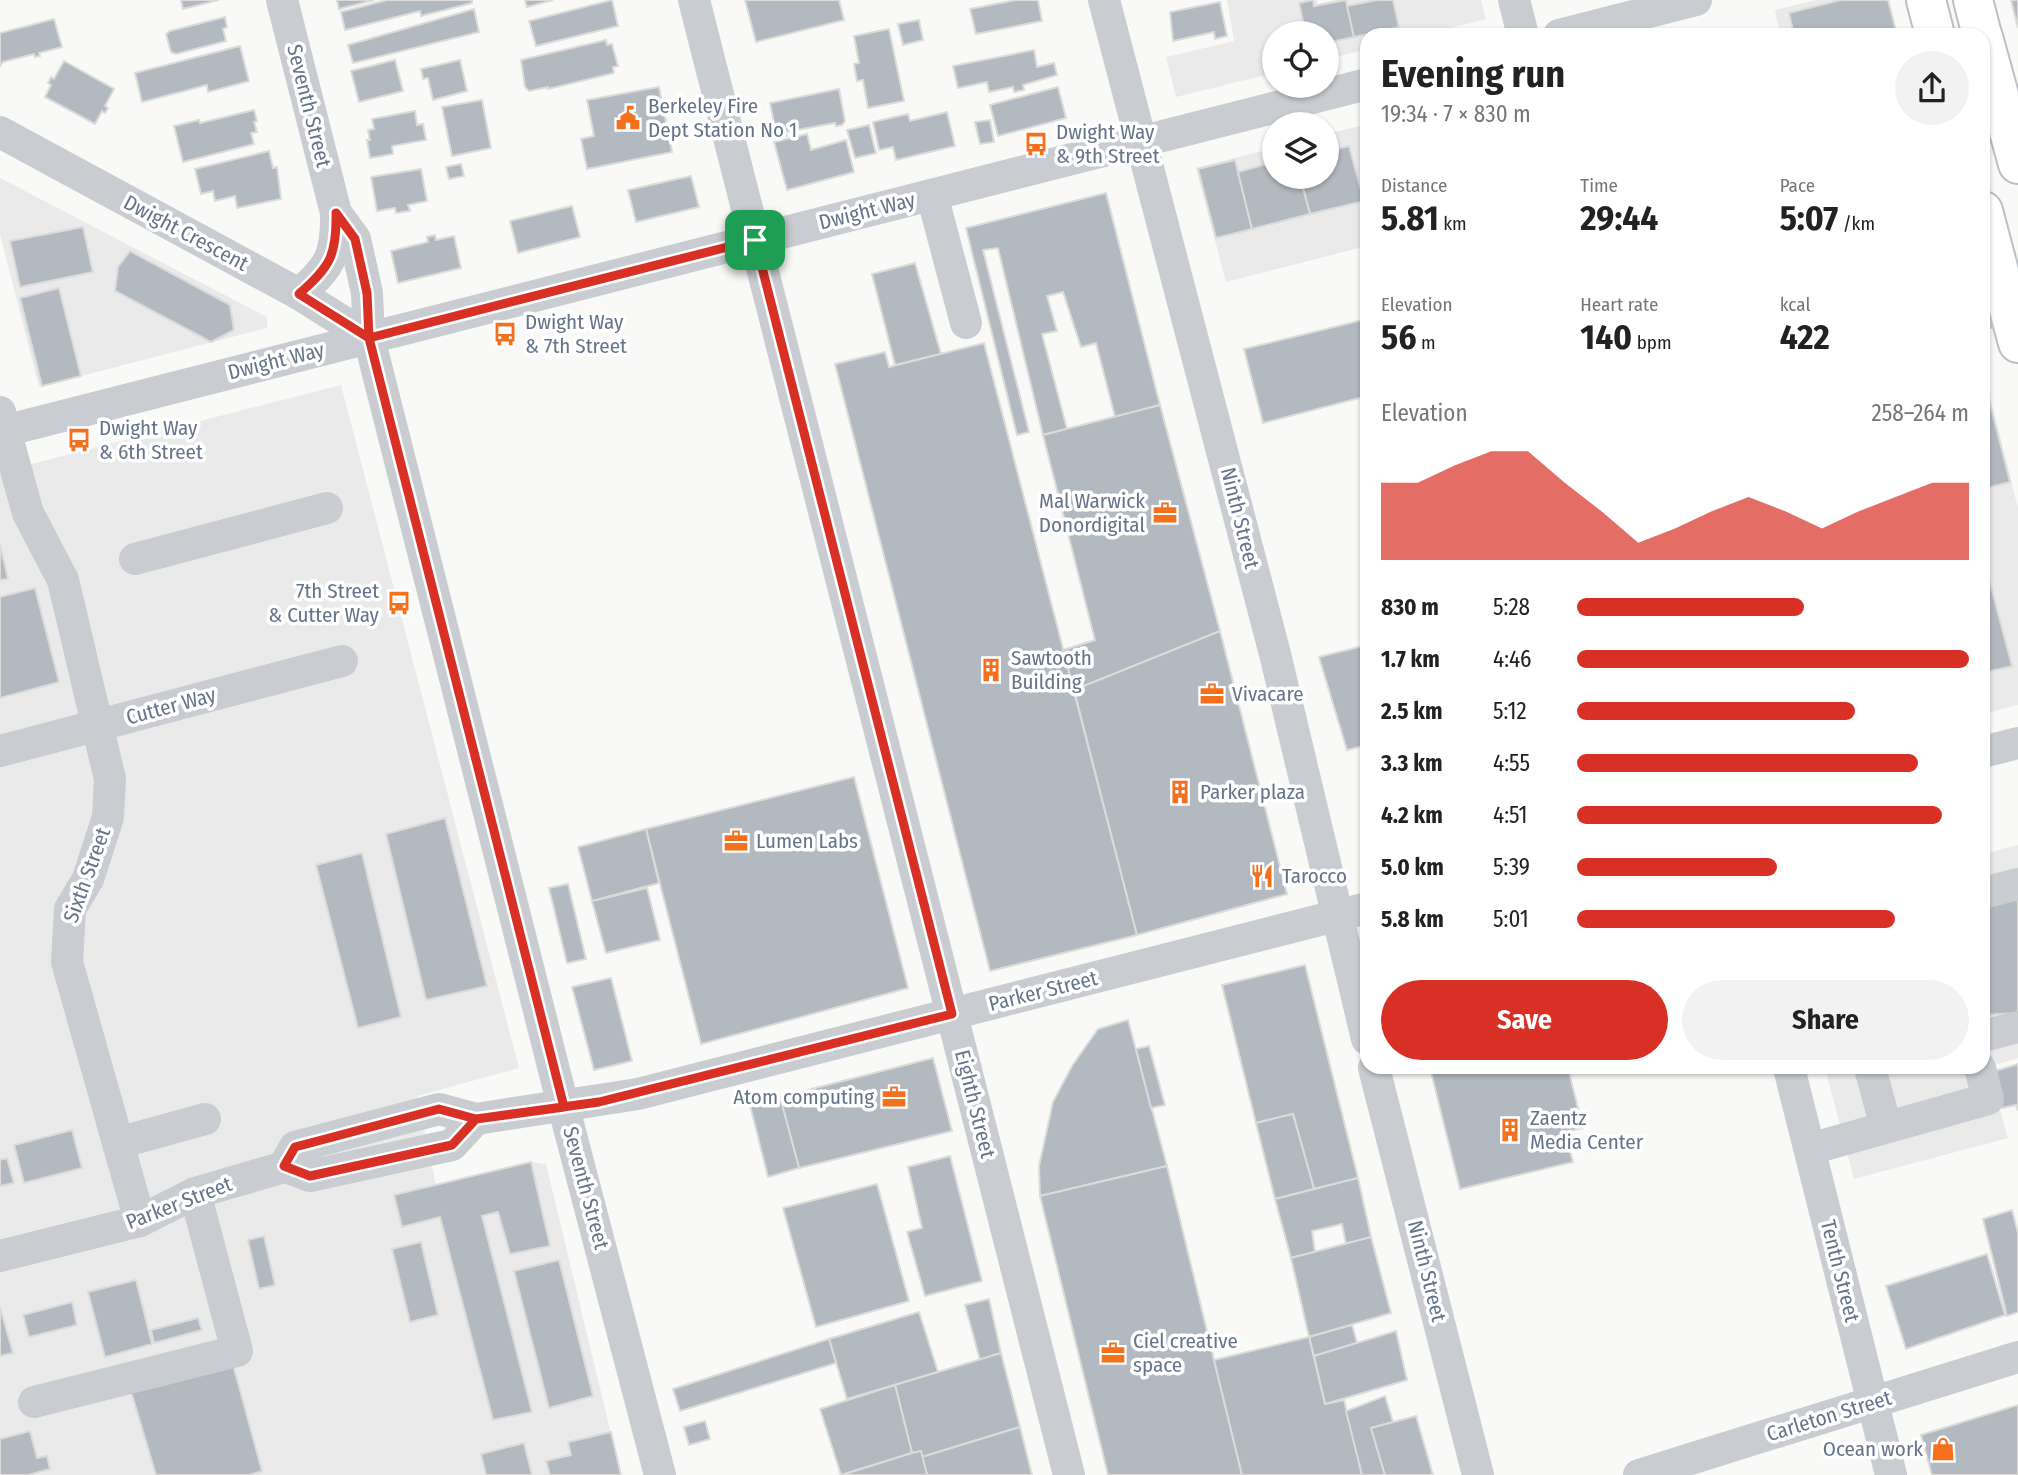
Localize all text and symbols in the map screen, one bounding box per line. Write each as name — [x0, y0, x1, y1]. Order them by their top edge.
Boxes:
map controls — [1262, 21, 1339, 189]
button: locate — [1262, 21, 1339, 98]
street label: Seventh Street — [281, 42, 337, 170]
text: Evening run — [1381, 51, 1565, 97]
button: share — [1895, 51, 1969, 125]
place label: Berkeley Fire Dept Station No 1 — [648, 93, 797, 143]
text: 19:34 · 7 × 830 m — [1381, 100, 1531, 128]
public building icon: Berkeley Fire Dept Station No 1 — [614, 104, 642, 132]
button: layers — [1262, 112, 1339, 189]
place label: Dwight Way & 9th Street — [1056, 119, 1160, 169]
bus stop icon: Dwight Way & 9th Street — [1022, 130, 1050, 158]
text: Distance — [1381, 174, 1448, 197]
text: Time — [1580, 174, 1618, 197]
text: Pace — [1780, 174, 1815, 197]
street label: Dwight Way — [816, 186, 919, 236]
street label: Dwight Crescent — [119, 189, 253, 277]
text: 5.81 — [1381, 197, 1439, 239]
text: 29:44 — [1580, 197, 1658, 239]
text: 5:07 — [1780, 197, 1838, 239]
pin — [725, 210, 785, 270]
text: km — [1439, 212, 1467, 235]
text: /km — [1838, 212, 1875, 235]
icon: arrive — [736, 221, 774, 259]
text: Elevation — [1381, 293, 1453, 316]
text: Heart rate — [1580, 293, 1658, 316]
text: kcal — [1780, 293, 1810, 316]
place label: Dwight Way & 7th Street — [525, 309, 627, 359]
text: 56 — [1381, 316, 1417, 358]
text: 140 — [1580, 316, 1632, 358]
text: 422 — [1780, 316, 1830, 358]
bus stop icon: Dwight Way & 7th Street — [491, 320, 519, 348]
text: m — [1417, 331, 1436, 354]
text: bpm — [1632, 331, 1672, 354]
street label: Dwight Way — [225, 336, 328, 386]
text: Elevation — [1381, 399, 1468, 427]
text: 258–264 m — [1872, 399, 1969, 427]
place label: Dwight Way & 6th Street — [99, 415, 203, 465]
bus stop icon: Dwight Way & 6th Street — [65, 426, 93, 454]
street label: Ninth Street — [1215, 465, 1265, 572]
place label: Mal Warwick Donordigital — [1039, 488, 1145, 538]
office icon: Mal Warwick Donordigital — [1151, 499, 1179, 527]
place label: 7th Street & Cutter Way — [268, 578, 380, 628]
bus stop icon: 7th Street & Cutter Way — [385, 589, 413, 617]
text: 830 m — [1381, 593, 1439, 621]
text: 5:28 — [1493, 593, 1530, 621]
place label: Sawtooth Building — [1011, 645, 1092, 695]
text: 1.7 km — [1381, 645, 1440, 673]
text: 4:46 — [1493, 645, 1531, 673]
building icon: Sawtooth Building — [977, 656, 1005, 684]
office icon: Vivacare — [1198, 680, 1226, 708]
street label: Cutter Way — [123, 681, 219, 730]
place label: Vivacare — [1232, 681, 1304, 707]
text: 2.5 km — [1381, 697, 1442, 725]
text: 5:12 — [1493, 697, 1527, 725]
text: 3.3 km — [1381, 749, 1442, 777]
text: 4:55 — [1493, 749, 1530, 777]
building icon: Parker plaza — [1166, 778, 1194, 806]
place label: Parker plaza — [1200, 779, 1305, 805]
text: 4.2 km — [1381, 801, 1443, 829]
text: 4:51 — [1493, 801, 1528, 829]
street label: Sixth Street — [58, 824, 116, 926]
office icon: Lumen Labs — [722, 827, 750, 855]
place label: Lumen Labs — [756, 828, 858, 854]
text: 5.0 km — [1381, 853, 1444, 881]
text: 5:39 — [1493, 853, 1530, 881]
restaurant icon: Tarocco — [1248, 862, 1276, 890]
place label: Tarocco — [1282, 863, 1347, 889]
text: 5.8 km — [1381, 905, 1444, 933]
text: 5:01 — [1493, 905, 1529, 933]
street label: Parker Street — [986, 965, 1100, 1017]
button: Save — [1381, 980, 1668, 1060]
button: Share — [1682, 980, 1969, 1060]
street label: Eighth Street — [949, 1047, 1001, 1161]
office icon: Atom computing — [880, 1083, 908, 1111]
place label: Atom computing — [733, 1084, 874, 1110]
place label: Zaentz Media Center — [1530, 1105, 1644, 1155]
building icon: Zaentz Media Center — [1496, 1116, 1524, 1144]
street label: Seventh Street — [557, 1124, 615, 1252]
street label: Parker Street — [122, 1171, 236, 1235]
street label: Tenth Street — [1815, 1217, 1865, 1325]
street label: Ninth Street — [1402, 1218, 1452, 1325]
place label: Ciel creative space — [1133, 1328, 1238, 1378]
office icon: Ciel creative space — [1099, 1339, 1127, 1367]
street label: Carleton Street — [1763, 1385, 1895, 1447]
shop icon: Ocean work — [1929, 1435, 1957, 1463]
place label: Ocean work — [1823, 1436, 1923, 1462]

